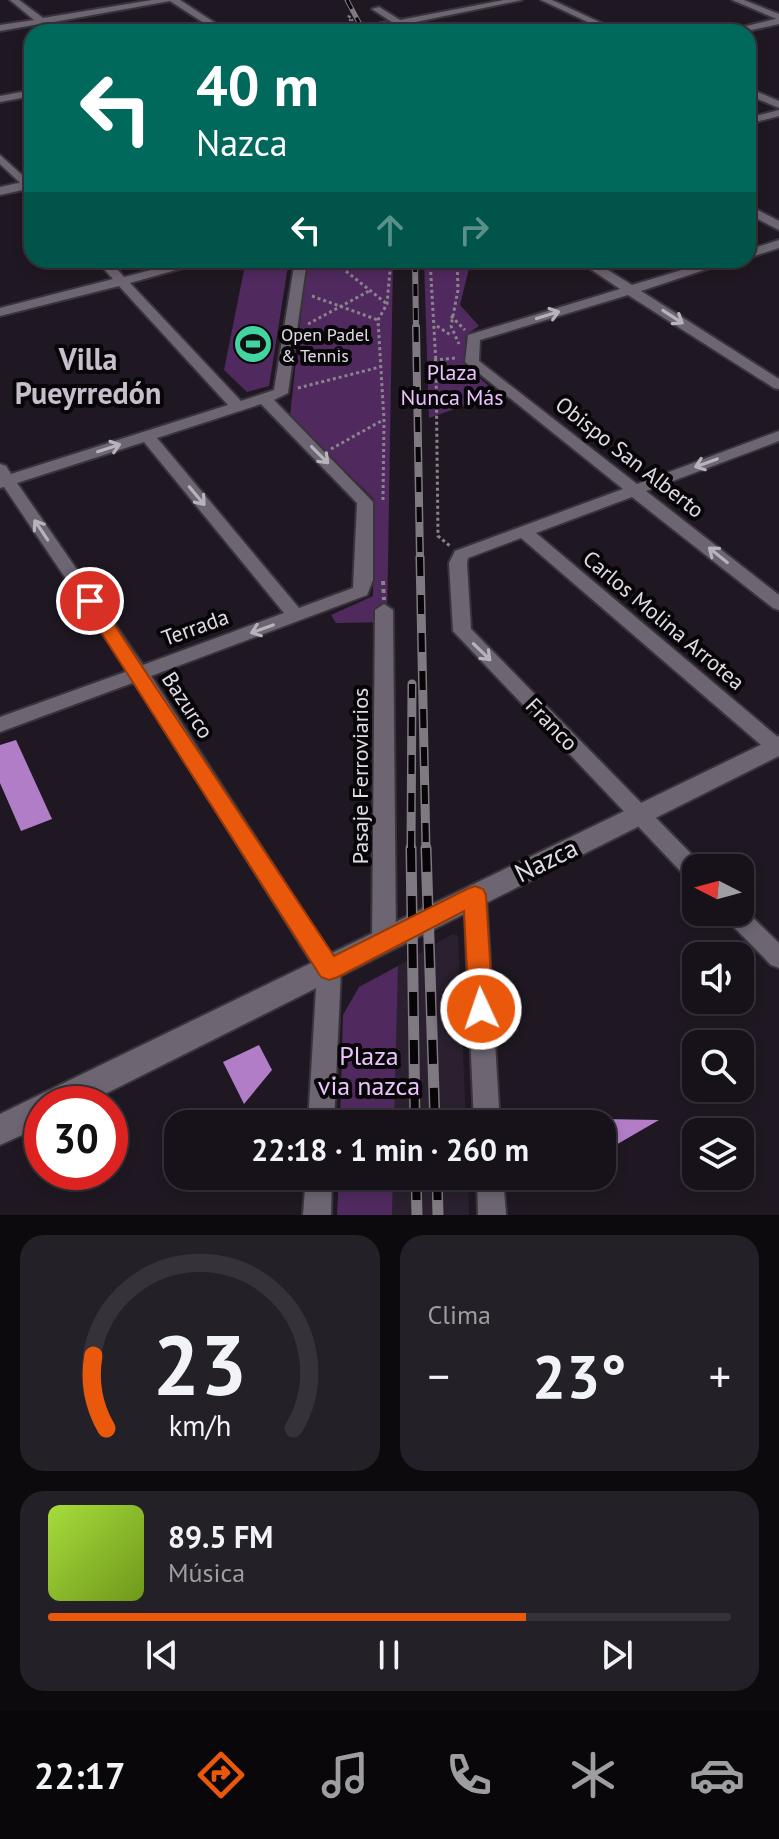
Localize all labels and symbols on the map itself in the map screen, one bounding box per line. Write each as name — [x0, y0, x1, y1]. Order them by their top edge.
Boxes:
one-way arrow — [534, 307, 560, 322]
one-way arrow — [661, 309, 683, 326]
sports icon: Open Padel & Tennis — [232, 323, 274, 365]
place label: Open Padel & Tennis — [281, 323, 370, 367]
district label: Villa Pueyrredón — [15, 339, 161, 412]
park label: Plaza Nunca Más — [401, 358, 503, 411]
street label: Obispo San Alberto — [550, 390, 710, 524]
one-way arrow — [95, 440, 121, 455]
one-way arrow — [310, 445, 329, 464]
one-way arrow — [694, 457, 719, 472]
one-way arrow — [188, 485, 206, 506]
one-way arrow — [33, 519, 49, 542]
street label: Carlos Molina Arrotea — [577, 544, 751, 696]
one-way arrow — [708, 546, 729, 564]
pin — [56, 567, 124, 635]
street label: Terrada — [158, 602, 232, 652]
one-way arrow — [250, 622, 275, 637]
one-way arrow — [472, 642, 491, 661]
street label: Bazurco — [156, 666, 220, 744]
street label: Pasaje Ferroviarios — [346, 688, 374, 864]
street label: Franco — [520, 692, 584, 756]
street label: Nazca — [509, 831, 583, 889]
north arrow — [682, 854, 754, 926]
position arrow — [439, 967, 523, 1051]
park label: Plaza via nazca — [318, 1039, 420, 1102]
speed limit sign: 30 — [24, 1086, 128, 1190]

